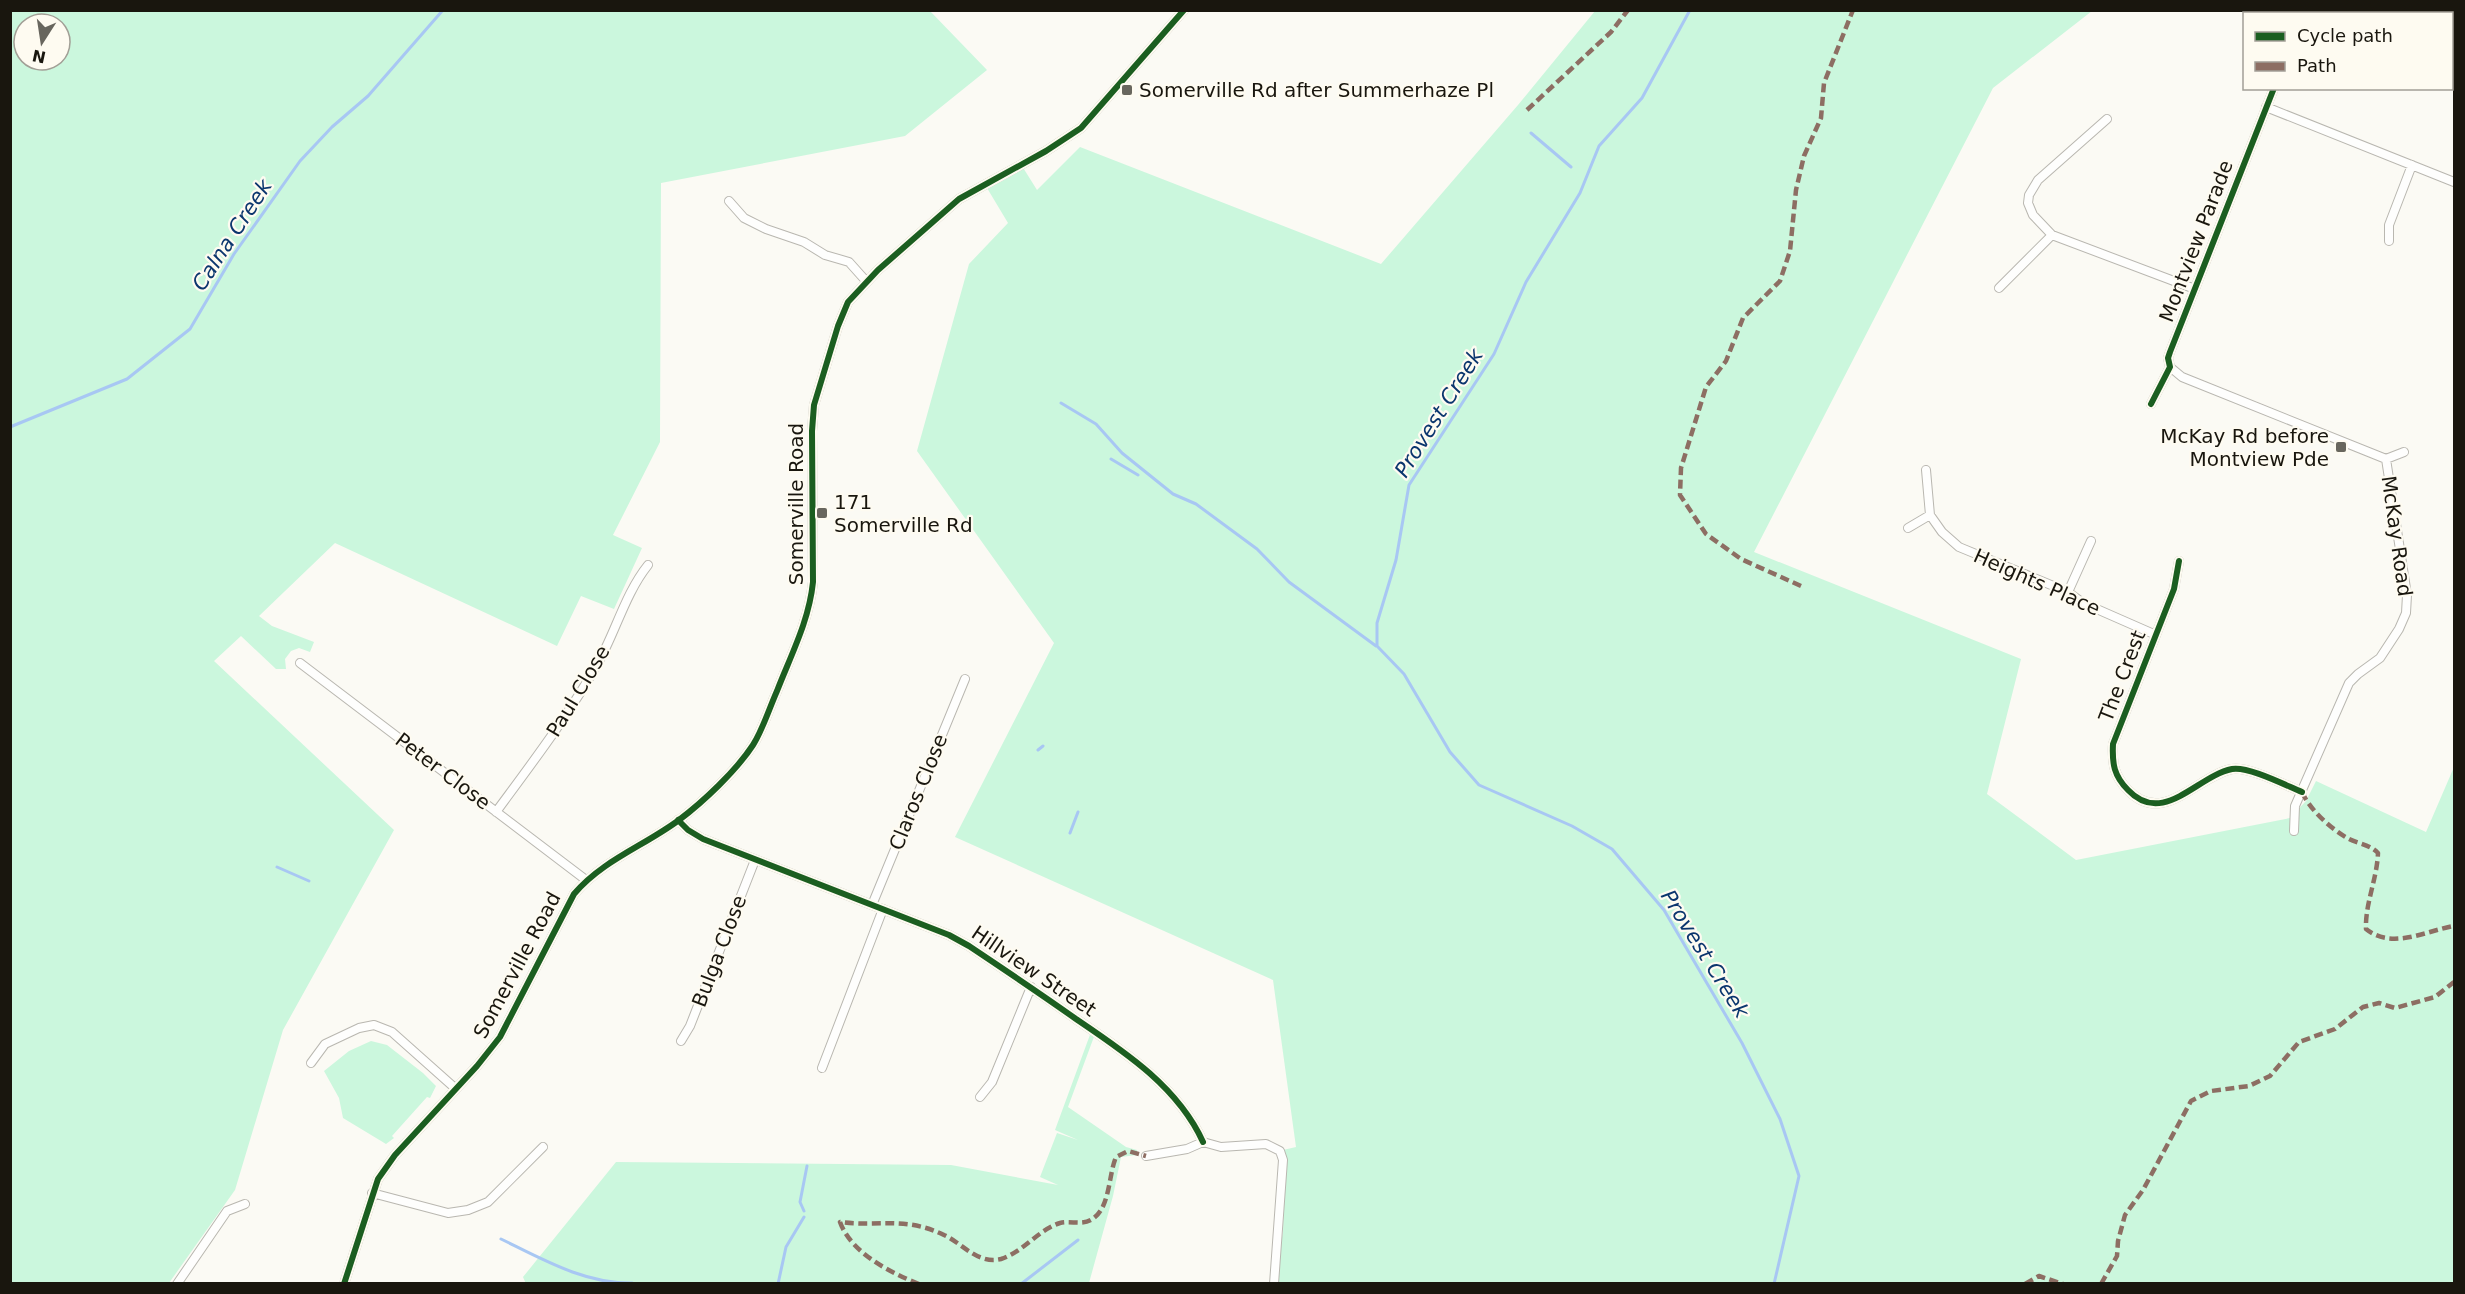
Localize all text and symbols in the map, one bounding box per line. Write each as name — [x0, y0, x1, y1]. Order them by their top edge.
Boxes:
north arrow — [12, 12, 72, 72]
legend — [2243, 12, 2453, 90]
text: Cycle path — [2297, 25, 2393, 46]
text: N — [30, 45, 48, 67]
text: Path — [2297, 55, 2337, 76]
place label: Somerville Rd after Summerhaze Pl — [1139, 78, 1494, 102]
marker: Somerville Rd after Summerhaze Pl — [1120, 83, 1134, 97]
street label: Montview Parade — [2154, 157, 2238, 325]
water label: Calna Creek — [187, 174, 277, 295]
water label: Provest Creek — [1390, 344, 1488, 482]
street label: Somerville Road — [784, 423, 808, 585]
place label: McKay Rd before Montview Pde — [2160, 424, 2329, 471]
marker: McKay Rd before Montview Pde — [2334, 440, 2348, 454]
street label: McKay Road — [2377, 474, 2417, 598]
place label: 171 Somerville Rd — [834, 490, 973, 537]
marker: 171 Somerville Rd — [815, 506, 829, 520]
street label: Heights Place — [1970, 543, 2104, 621]
street label: The Crest — [2093, 627, 2150, 726]
street label: Paul Close — [541, 641, 615, 741]
street label: Peter Close — [391, 727, 495, 815]
street label: Claros Close — [884, 730, 952, 854]
water label: Provest Creek — [1656, 885, 1754, 1023]
street label: Somerville Road — [468, 888, 566, 1042]
street label: Bulga Close — [687, 892, 751, 1010]
street label: Hillview Street — [967, 921, 1101, 1022]

